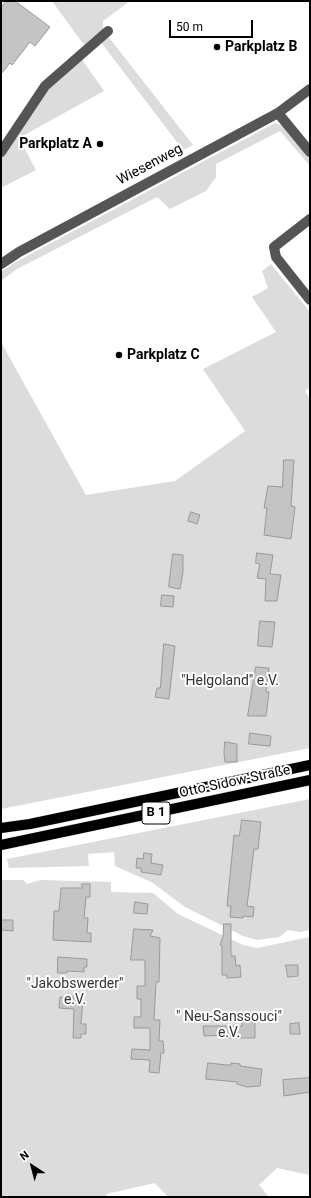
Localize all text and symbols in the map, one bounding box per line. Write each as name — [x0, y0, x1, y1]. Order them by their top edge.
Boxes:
scale bar — [171, 12, 255, 38]
text: 50 m — [176, 20, 203, 34]
place label: Parkplatz B — [225, 39, 297, 55]
marker: Parkplatz B — [212, 42, 222, 52]
place label: Parkplatz A — [19, 136, 92, 152]
marker: Parkplatz A — [95, 139, 105, 149]
street label: Wiesenweg — [115, 141, 185, 189]
place label: Parkplatz C — [127, 347, 200, 363]
marker: Parkplatz C — [114, 350, 124, 360]
park label: "Helgoland" e.V. — [181, 673, 279, 689]
street label: Otto-Sidow-Straße — [178, 762, 292, 802]
road number: B 1 — [142, 802, 170, 824]
park label: "Jakobswerder" e.V. — [26, 976, 124, 1008]
park label: " Neu-Sanssouci" e.V. — [176, 1009, 282, 1042]
north arrow — [12, 1146, 52, 1186]
text: N — [18, 1148, 32, 1163]

